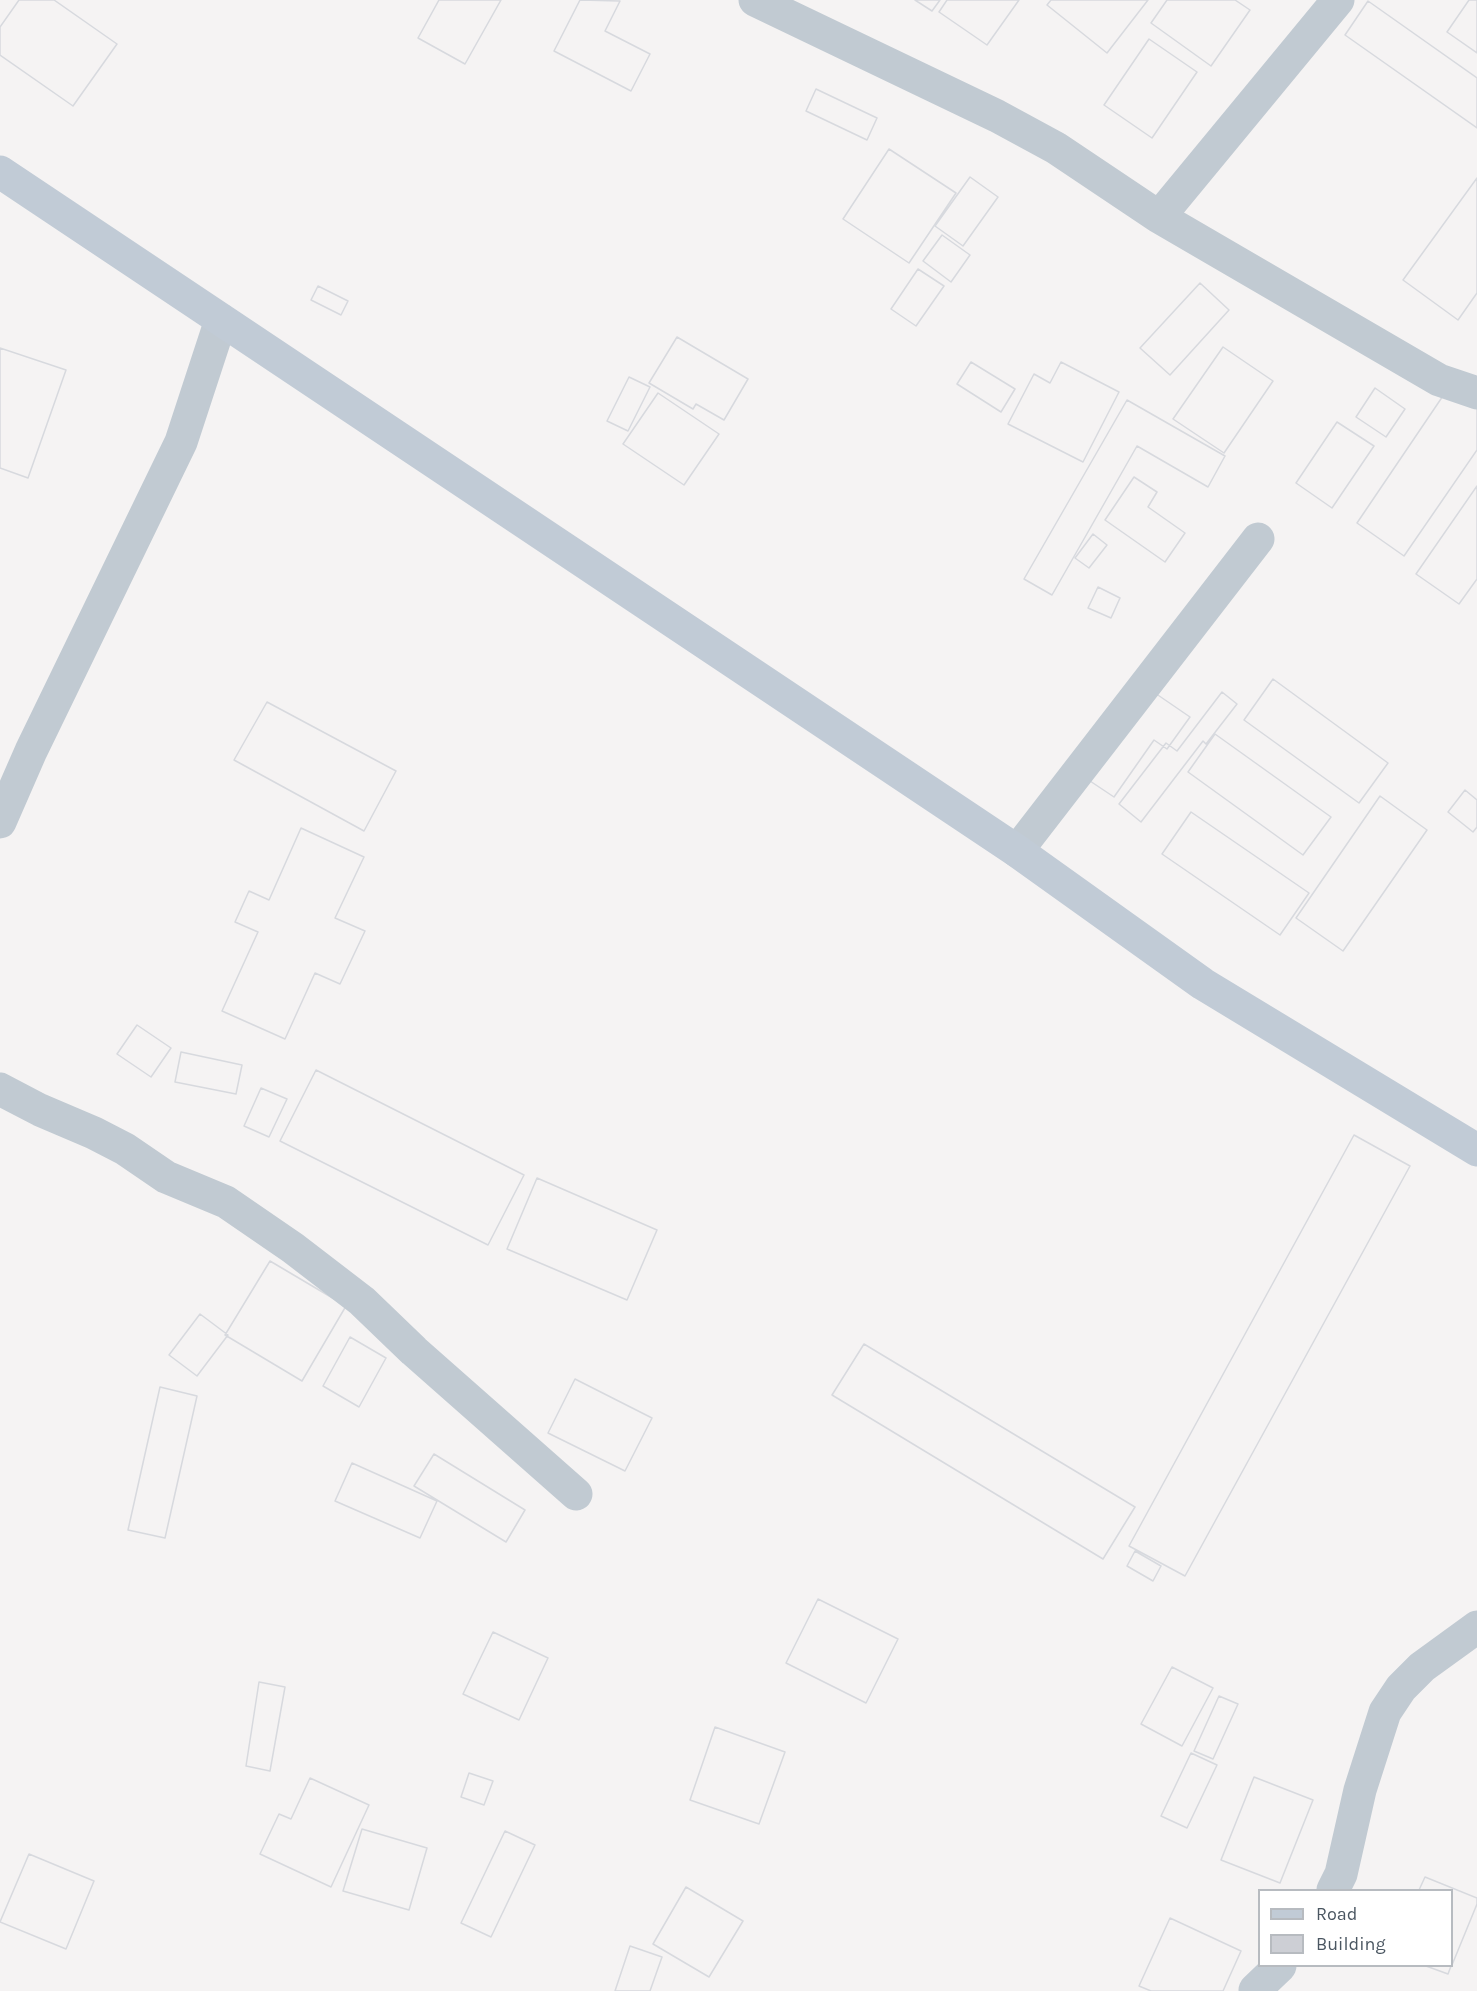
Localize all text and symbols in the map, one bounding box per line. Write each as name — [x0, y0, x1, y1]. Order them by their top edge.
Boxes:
legend — [1258, 1889, 1453, 1967]
text: Road — [1316, 1903, 1357, 1925]
text: Building — [1316, 1933, 1386, 1955]

